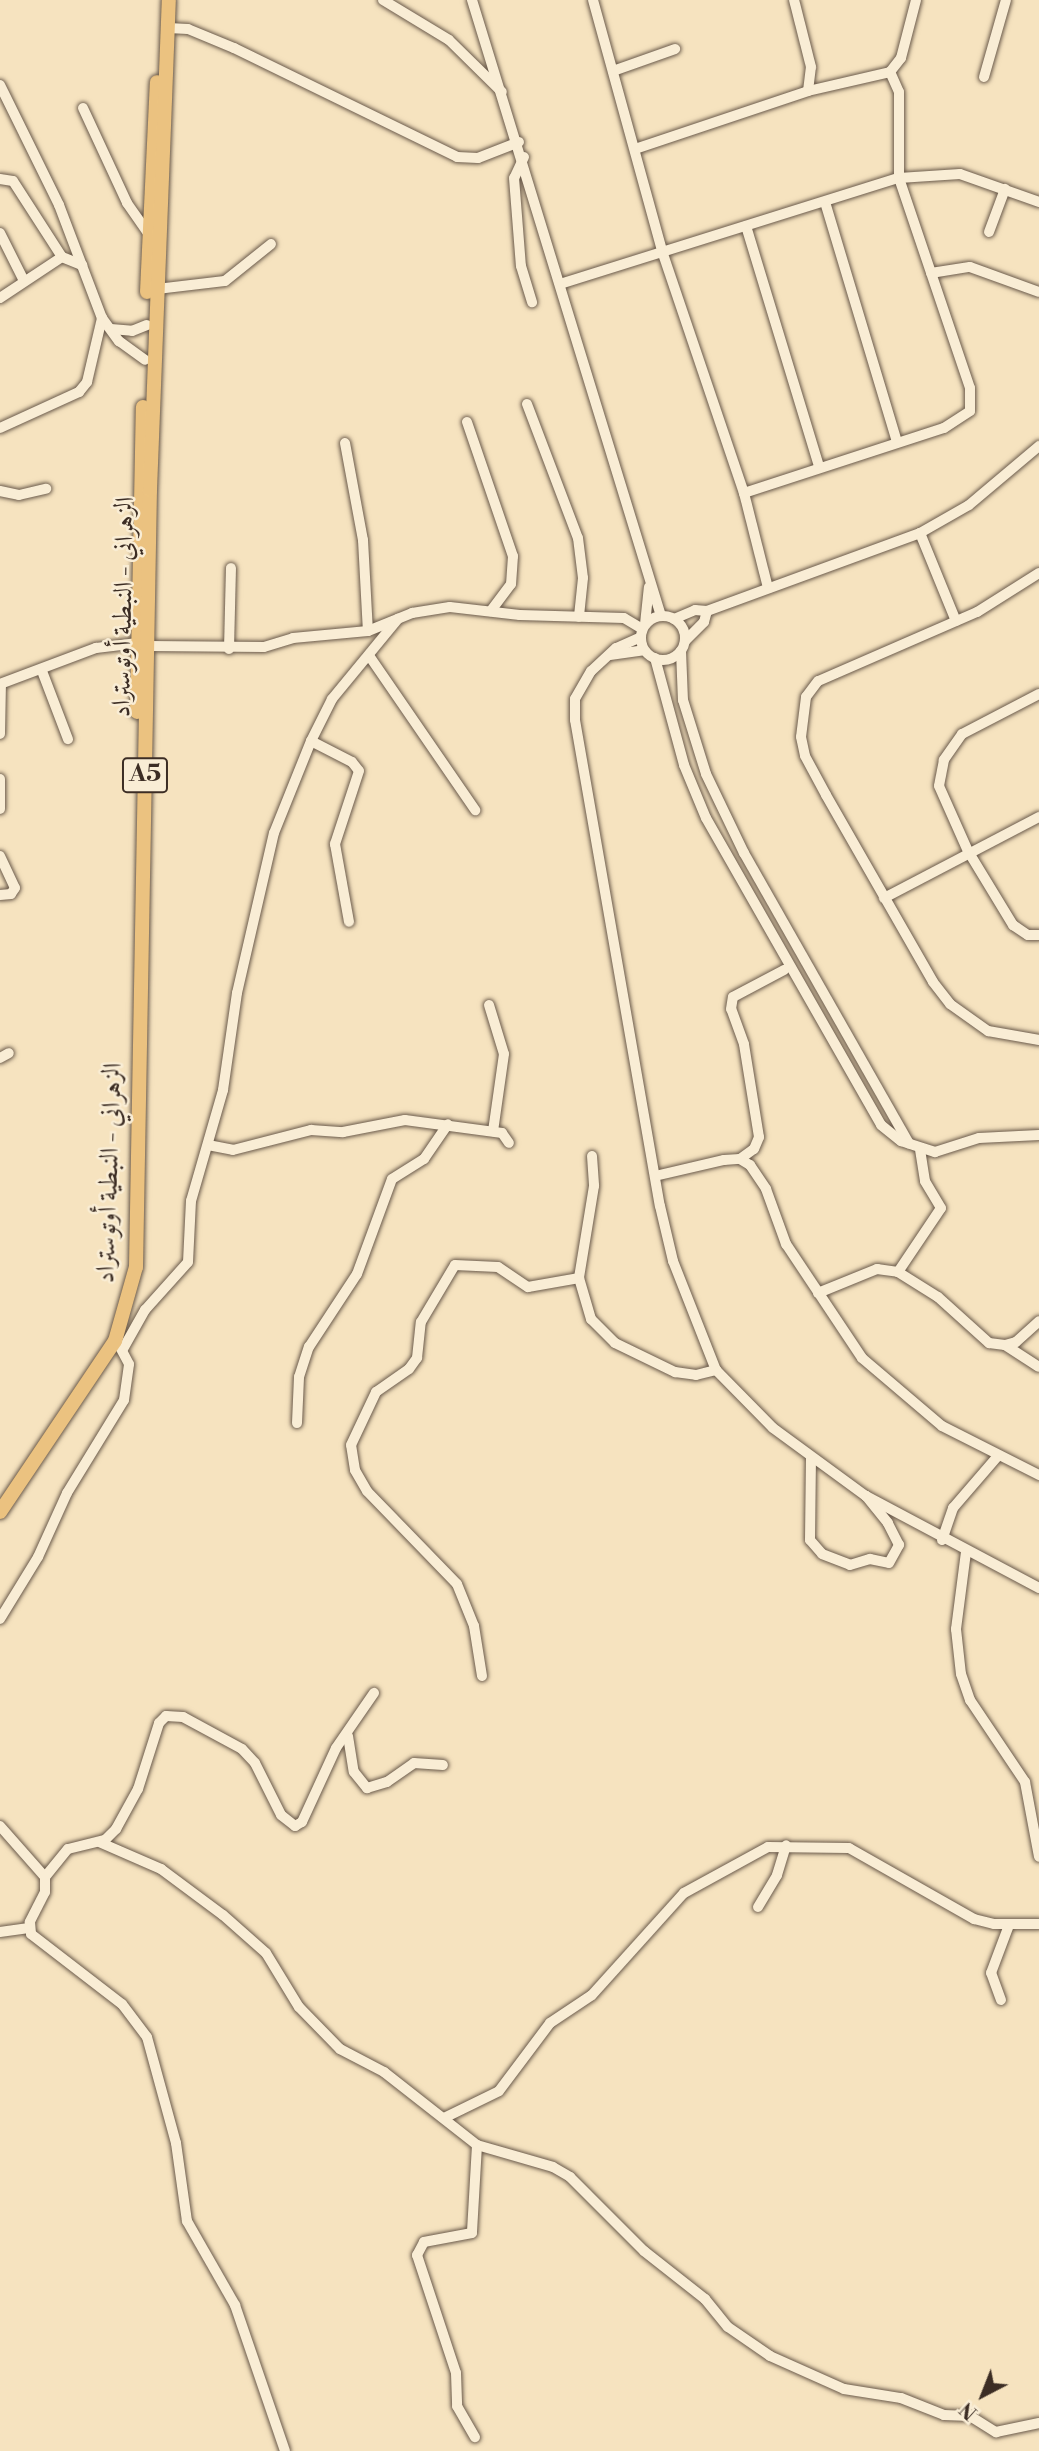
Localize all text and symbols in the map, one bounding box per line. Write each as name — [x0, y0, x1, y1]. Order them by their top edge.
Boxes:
street label: الزهراني - النبطية أوتوستراد — [106, 496, 142, 718]
road number: A5 — [120, 754, 170, 796]
street label: الزهراني - النبطية أوتوستراد — [91, 1062, 129, 1284]
north arrow — [948, 2360, 1018, 2430]
text: N — [955, 2397, 983, 2425]

